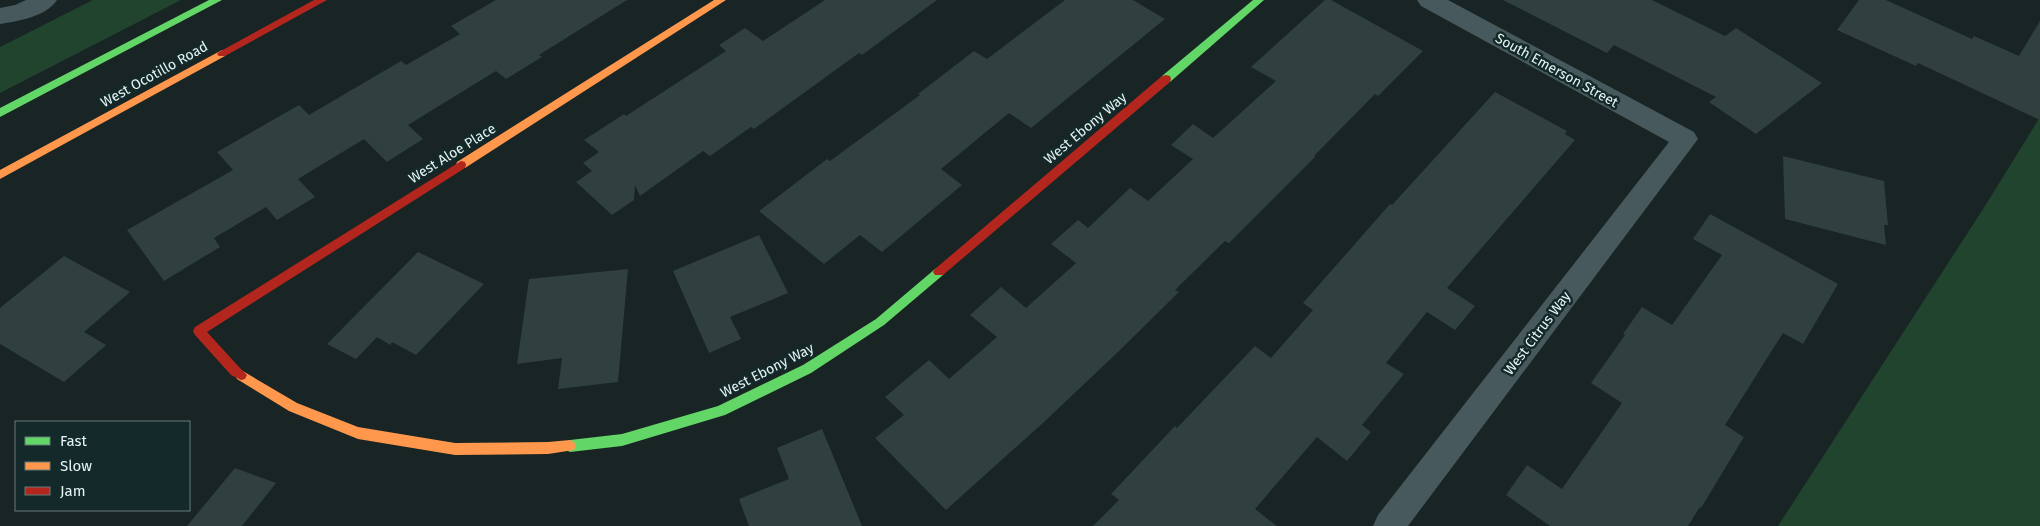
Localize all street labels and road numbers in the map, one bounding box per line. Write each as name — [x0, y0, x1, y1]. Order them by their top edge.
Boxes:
street label: South Emerson Street — [1492, 30, 1622, 112]
street label: West Ocotillo Road — [98, 38, 211, 111]
street label: West Ebony Way — [1041, 89, 1130, 168]
street label: West Aloe Place — [406, 120, 499, 187]
street label: West Citrus Way — [1500, 288, 1574, 379]
street label: West Ebony Way — [718, 340, 817, 401]

